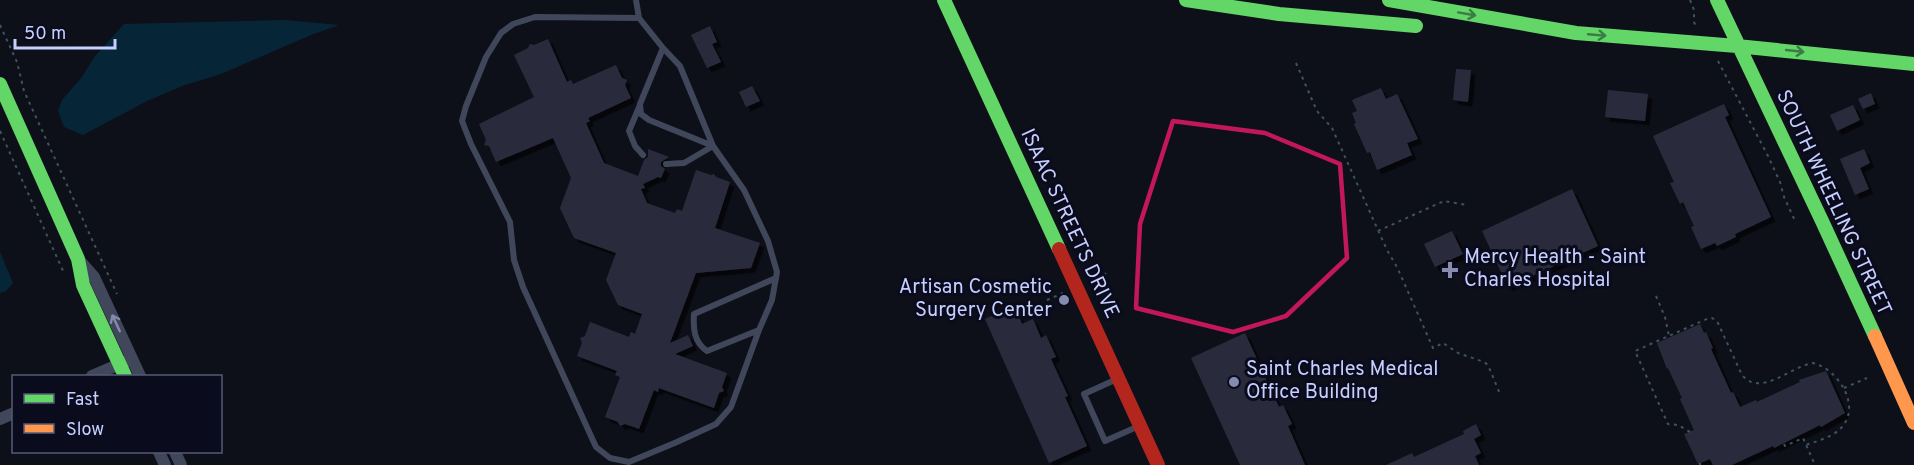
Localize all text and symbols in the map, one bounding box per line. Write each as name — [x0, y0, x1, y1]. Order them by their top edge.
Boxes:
one-way arrow — [1457, 9, 1476, 20]
scale bar — [15, 12, 116, 50]
text: 50 m — [24, 23, 66, 46]
one-way arrow — [1586, 30, 1606, 41]
one-way arrow — [1785, 46, 1805, 57]
street label: SOUTH WHEELING STREET — [1769, 86, 1897, 320]
street label: ISAAC STREETS DRIVE — [1014, 125, 1124, 323]
place label: Mercy Health - Saint Charles Hospital — [1464, 245, 1646, 294]
marker: Mercy Health - Saint Charles Hospital — [1441, 261, 1459, 279]
place label: Artisan Cosmetic Surgery Center — [899, 275, 1052, 324]
marker: Artisan Cosmetic Surgery Center — [1057, 293, 1071, 307]
one-way arrow — [110, 315, 122, 333]
place label: Saint Charles Medical Office Building — [1246, 357, 1439, 406]
legend — [12, 375, 222, 453]
marker: Saint Charles Medical Office Building — [1227, 375, 1241, 389]
text: Fast — [66, 389, 99, 412]
text: Slow — [66, 419, 104, 442]

